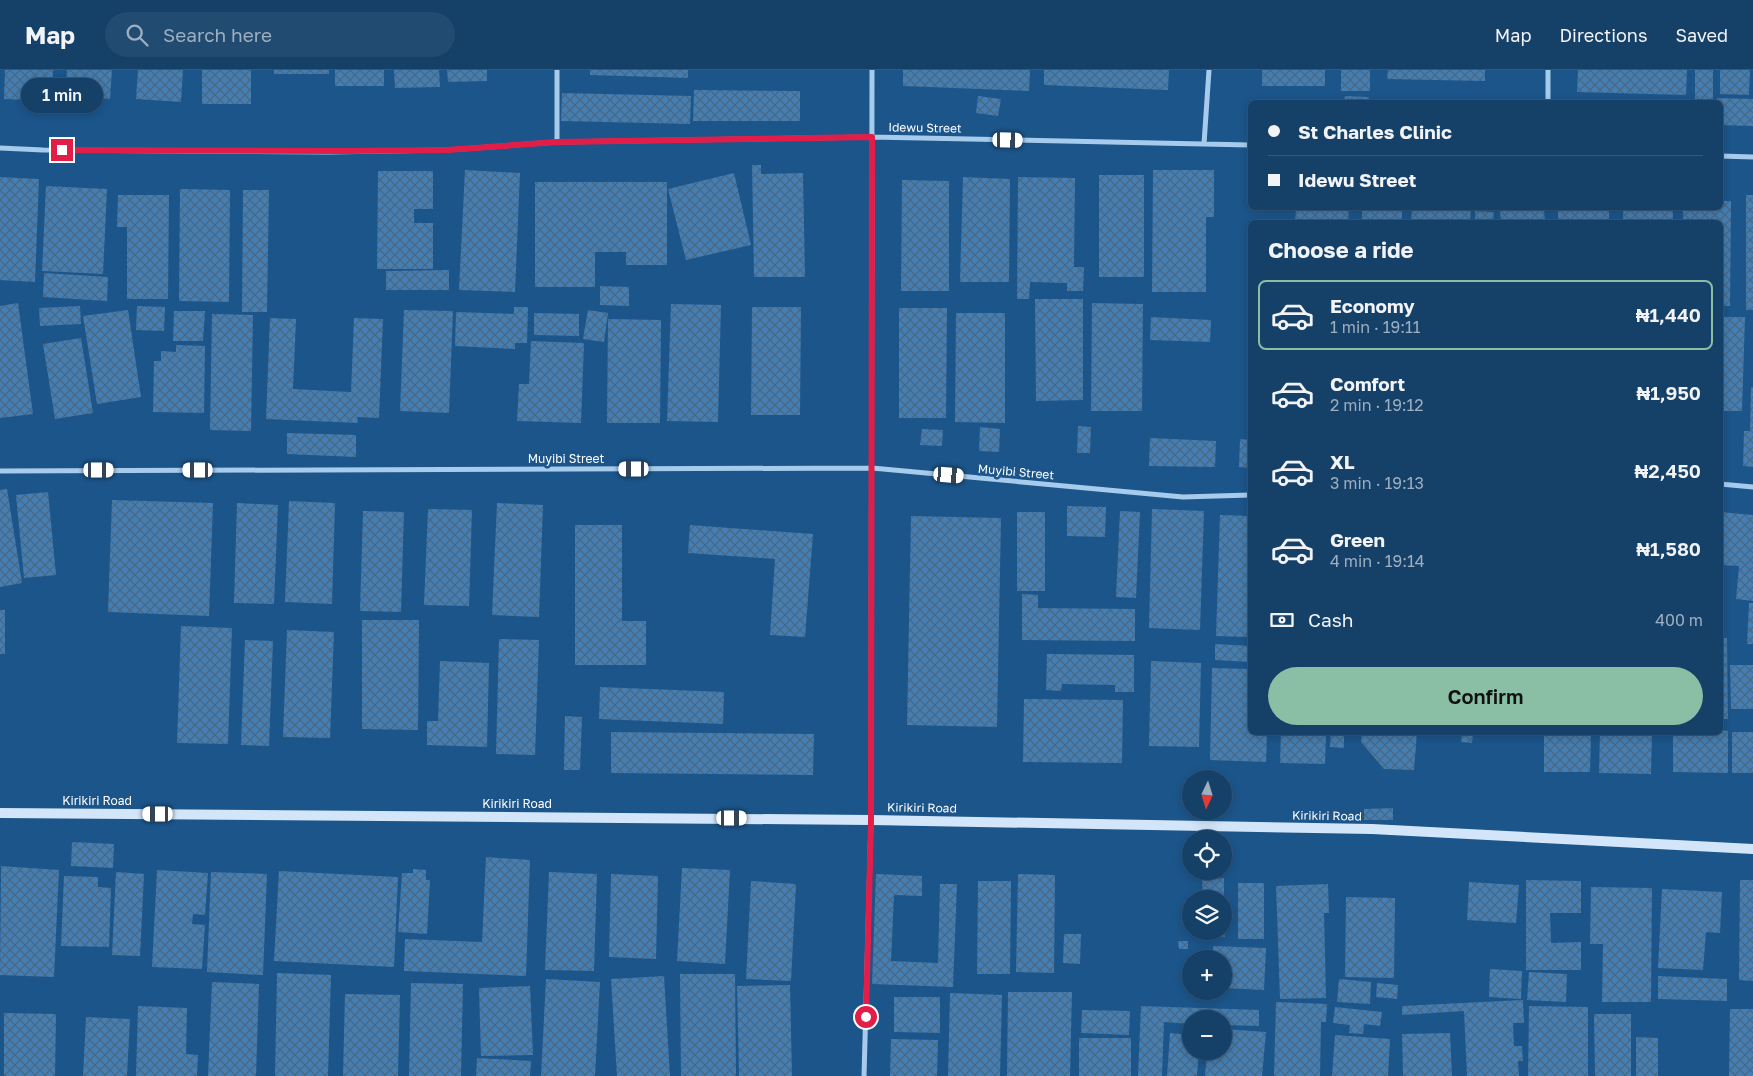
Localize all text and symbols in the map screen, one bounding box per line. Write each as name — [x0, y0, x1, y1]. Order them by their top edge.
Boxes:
search box — [105, 12, 455, 57]
text: Map — [25, 20, 75, 49]
icon: search — [123, 21, 151, 49]
text: Search here — [163, 23, 272, 46]
text: Map — [1495, 24, 1531, 46]
text: Directions — [1559, 24, 1647, 46]
text: Saved — [1675, 24, 1728, 46]
callout: 1 min — [21, 78, 103, 112]
text: 1 min — [42, 85, 82, 105]
street label: Idewu Street — [888, 119, 962, 136]
text: St Charles Clinic — [1298, 120, 1452, 143]
car — [992, 132, 1023, 148]
route end — [51, 139, 73, 161]
text: Idewu Street — [1298, 168, 1416, 191]
text: Choose a ride — [1268, 236, 1414, 263]
icon: car — [1270, 293, 1315, 338]
text: Economy — [1330, 294, 1415, 317]
text: ₦1,440 — [1636, 303, 1701, 326]
text: 1 min · 19:11 — [1330, 317, 1421, 337]
icon: car — [1270, 371, 1315, 416]
text: Comfort — [1330, 372, 1405, 395]
text: ₦1,950 — [1636, 381, 1701, 404]
text: 2 min · 19:12 — [1330, 395, 1424, 415]
icon: car — [1270, 449, 1315, 494]
text: XL — [1330, 450, 1355, 473]
street label: Muyibi Street — [528, 451, 605, 466]
text: ₦2,450 — [1635, 459, 1701, 482]
street label: Muyibi Street — [977, 461, 1055, 482]
car — [619, 462, 649, 477]
car — [84, 463, 114, 478]
car — [183, 463, 213, 478]
car — [933, 466, 964, 484]
text: 3 min · 19:13 — [1330, 473, 1424, 493]
icon: car — [1270, 527, 1315, 572]
text: Green — [1330, 528, 1385, 551]
text: ₦1,580 — [1636, 537, 1701, 560]
text: 4 min · 19:14 — [1330, 551, 1425, 571]
icon: cash — [1268, 606, 1296, 634]
text: Cash — [1308, 608, 1353, 631]
text: 400 m — [1655, 610, 1703, 630]
button: Confirm — [1268, 667, 1703, 725]
north arrow — [1182, 770, 1232, 820]
map controls — [1182, 770, 1232, 1060]
street label: Kirikiri Road — [62, 793, 132, 808]
street label: Kirikiri Road — [482, 796, 552, 811]
street label: Kirikiri Road — [887, 799, 957, 816]
car — [143, 807, 173, 822]
street label: Kirikiri Road — [1292, 807, 1362, 824]
car — [717, 811, 747, 826]
button: locate — [1182, 830, 1232, 880]
button: layers — [1182, 890, 1232, 940]
button: + — [1182, 950, 1232, 1000]
route start — [855, 1006, 877, 1028]
button: − — [1182, 1010, 1232, 1060]

